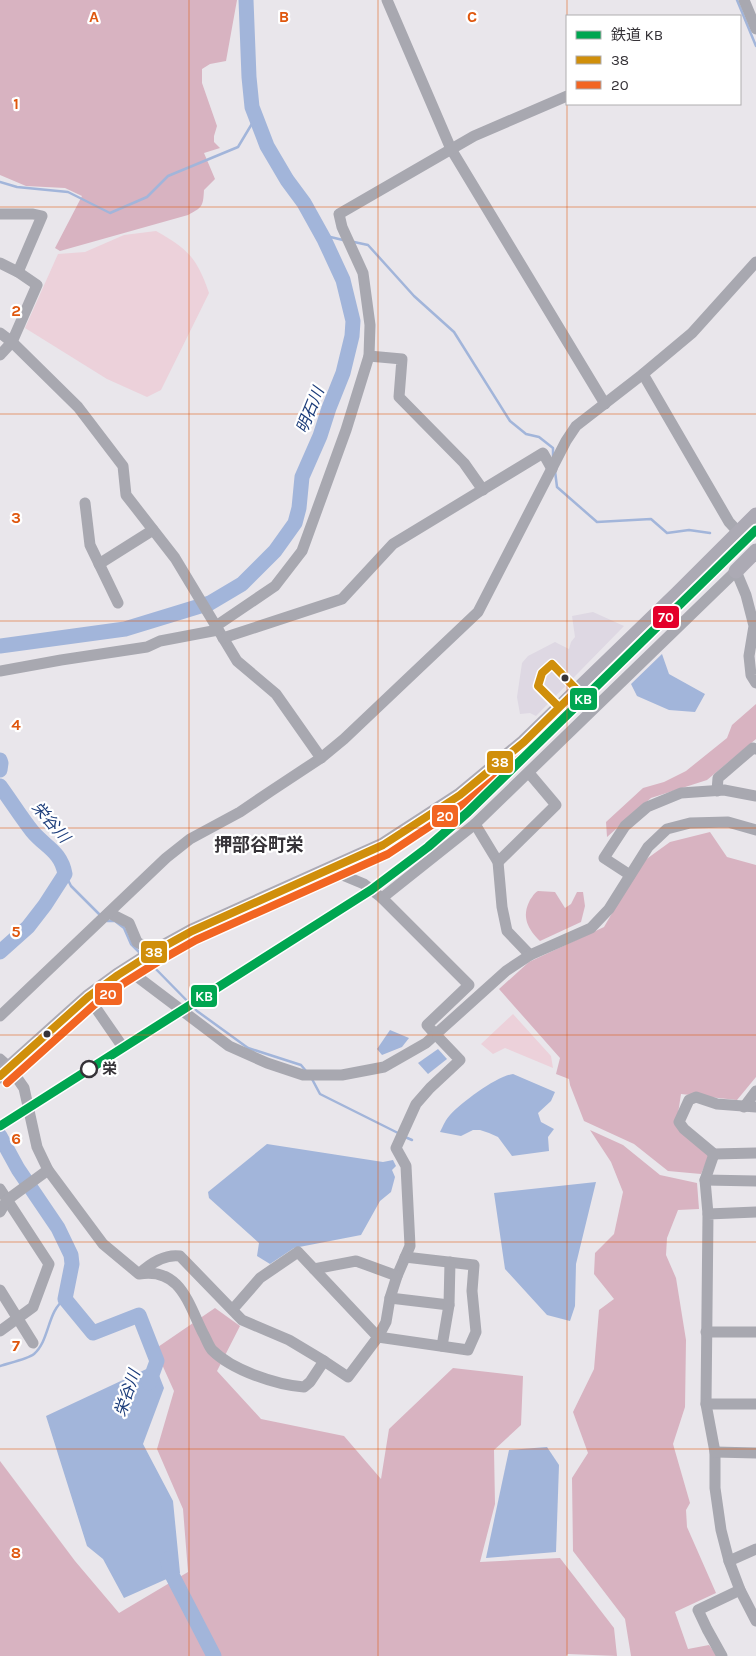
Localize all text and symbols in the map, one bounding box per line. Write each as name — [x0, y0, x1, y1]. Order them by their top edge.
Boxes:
text: A — [89, 7, 99, 26]
text: B — [279, 7, 289, 26]
text: C — [467, 7, 477, 26]
legend — [566, 15, 741, 105]
text: 鉄道 KB — [611, 26, 663, 44]
text: 38 — [611, 51, 629, 69]
text: 20 — [611, 76, 629, 94]
text: 1 — [13, 94, 19, 113]
text: 2 — [11, 301, 21, 320]
water label: 明石川 — [292, 382, 329, 436]
text: 3 — [11, 508, 21, 527]
line badge: 70 — [652, 605, 680, 629]
text: 70 — [658, 609, 674, 626]
unlabelled marker — [560, 673, 570, 683]
line badge: KB — [569, 687, 598, 711]
text: KB — [574, 691, 592, 708]
text: 4 — [11, 715, 21, 734]
line badge: 38 — [486, 750, 514, 774]
text: 38 — [491, 754, 509, 771]
water label: 栄谷川 — [28, 798, 75, 848]
line badge: 20 — [431, 804, 459, 828]
text: 20 — [436, 808, 454, 825]
district label: 押部谷町栄 — [214, 834, 304, 856]
text: 5 — [11, 922, 21, 941]
line badge: 38 — [140, 940, 168, 964]
text: 38 — [145, 944, 163, 961]
line badge: 20 — [94, 982, 123, 1006]
line badge: KB — [190, 984, 218, 1008]
text: 20 — [99, 986, 117, 1003]
text: KB — [195, 988, 213, 1005]
unlabelled marker — [42, 1029, 52, 1039]
marker: 栄 — [80, 1060, 98, 1078]
place label: 栄 — [102, 1060, 117, 1078]
text: 6 — [11, 1129, 21, 1148]
text: 7 — [12, 1336, 20, 1355]
water label: 栄谷川 — [110, 1365, 144, 1419]
text: 8 — [11, 1543, 21, 1562]

